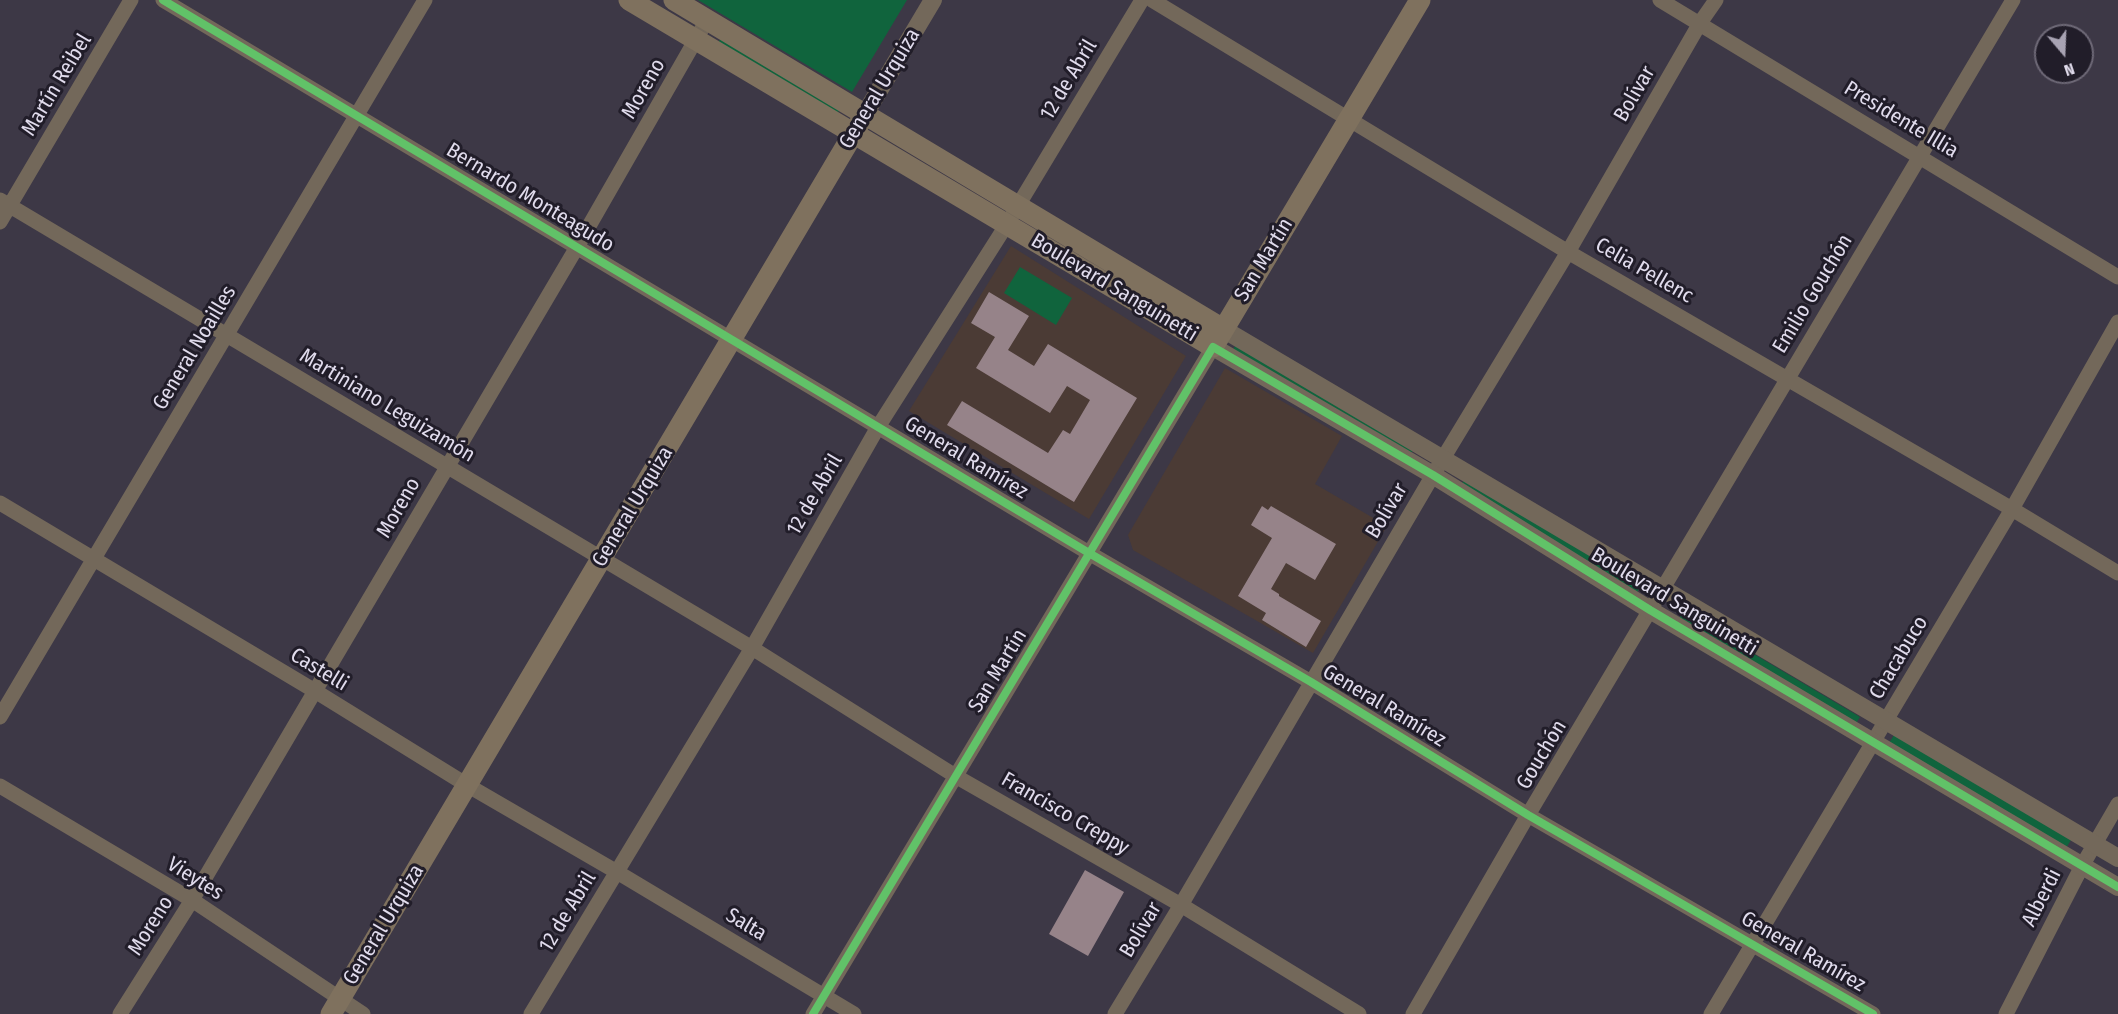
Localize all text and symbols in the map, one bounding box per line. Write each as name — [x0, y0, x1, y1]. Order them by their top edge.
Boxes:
street label: General Urquiza — [834, 24, 926, 154]
north arrow — [2034, 24, 2094, 84]
street label: Martín Reibel — [17, 29, 97, 141]
street label: 12 de Abril — [1035, 35, 1103, 125]
street label: Moreno — [617, 54, 671, 124]
text: N — [2062, 59, 2077, 80]
street label: Bolívar — [1609, 62, 1661, 126]
street label: Presidente Illia — [1839, 76, 1963, 164]
street label: Bernardo Monteagudo — [442, 138, 618, 258]
street label: San Martín — [1229, 214, 1299, 306]
street label: Boulevard Sanguinetti — [1026, 228, 1202, 348]
street label: Emilio Gouchón — [1768, 230, 1858, 358]
street label: Celia Pellenc — [1591, 233, 1697, 309]
street label: General Noailles — [148, 281, 242, 415]
street label: Martiniano Leguizamón — [295, 344, 479, 468]
street label: General Ramírez — [900, 411, 1032, 505]
street label: General Urquiza — [587, 442, 679, 572]
street label: 12 de Abril — [782, 450, 848, 540]
street label: Moreno — [372, 473, 426, 543]
street label: Bolívar — [1361, 479, 1413, 543]
street label: Boulevard Sanguinetti — [1586, 542, 1762, 662]
street label: Chacabuco — [1864, 612, 1934, 704]
street label: San Martín — [963, 625, 1033, 717]
street label: Castelli — [286, 643, 352, 697]
street label: General Ramírez — [1318, 659, 1450, 753]
street label: Gouchón — [1512, 716, 1572, 794]
street label: Francisco Creppy — [997, 767, 1133, 861]
street label: Vieytes — [162, 852, 228, 906]
street label: General Urquiza — [338, 860, 430, 990]
street label: Alberdi — [2017, 865, 2067, 931]
street label: 12 de Abril — [534, 867, 602, 957]
street label: Moreno — [123, 892, 179, 960]
street label: Bolívar — [1115, 898, 1167, 962]
street label: Salta — [721, 903, 771, 947]
street label: General Ramírez — [1736, 906, 1870, 998]

